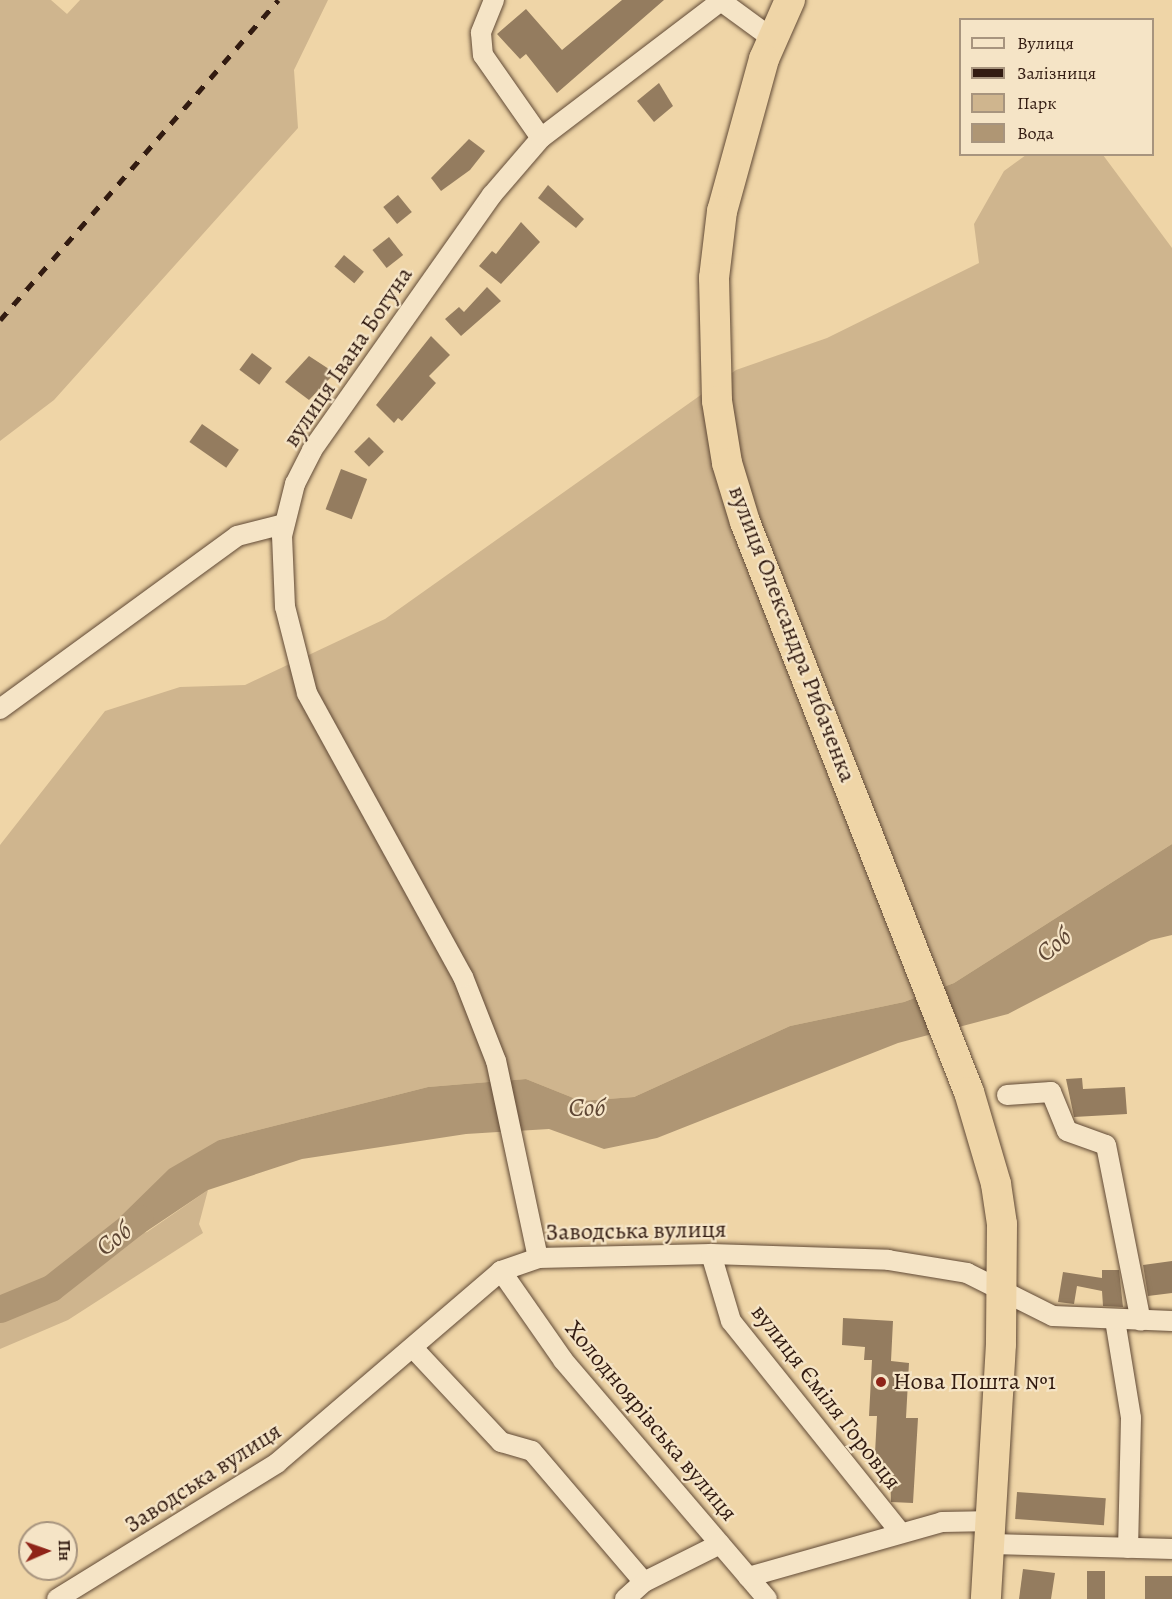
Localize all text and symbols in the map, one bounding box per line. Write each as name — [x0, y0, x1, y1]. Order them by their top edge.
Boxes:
legend — [959, 18, 1154, 156]
text: Вулиця — [1017, 31, 1074, 55]
text: Залізниця — [1017, 61, 1096, 85]
text: Парк — [1017, 91, 1057, 115]
text: Вода — [1017, 121, 1054, 145]
street label: вулиця Івана Богуна — [277, 261, 419, 453]
street label: вулиця Олександра Рибаченка — [722, 482, 862, 786]
water label: Соб — [1030, 921, 1078, 969]
water label: Соб — [569, 1092, 605, 1124]
water label: Соб — [90, 1215, 138, 1263]
street label: Заводська вулиця — [545, 1215, 727, 1247]
street label: вулиця Єміля Горовця — [745, 1299, 907, 1495]
street label: Холодноярівська вулиця — [559, 1315, 743, 1527]
place label: Нова Пошта №1 — [893, 1368, 1056, 1396]
marker: Нова Пошта №1 — [874, 1375, 888, 1389]
street label: Заводська вулиця — [119, 1417, 287, 1539]
north arrow — [18, 1521, 78, 1581]
text: Пн — [53, 1540, 75, 1561]

